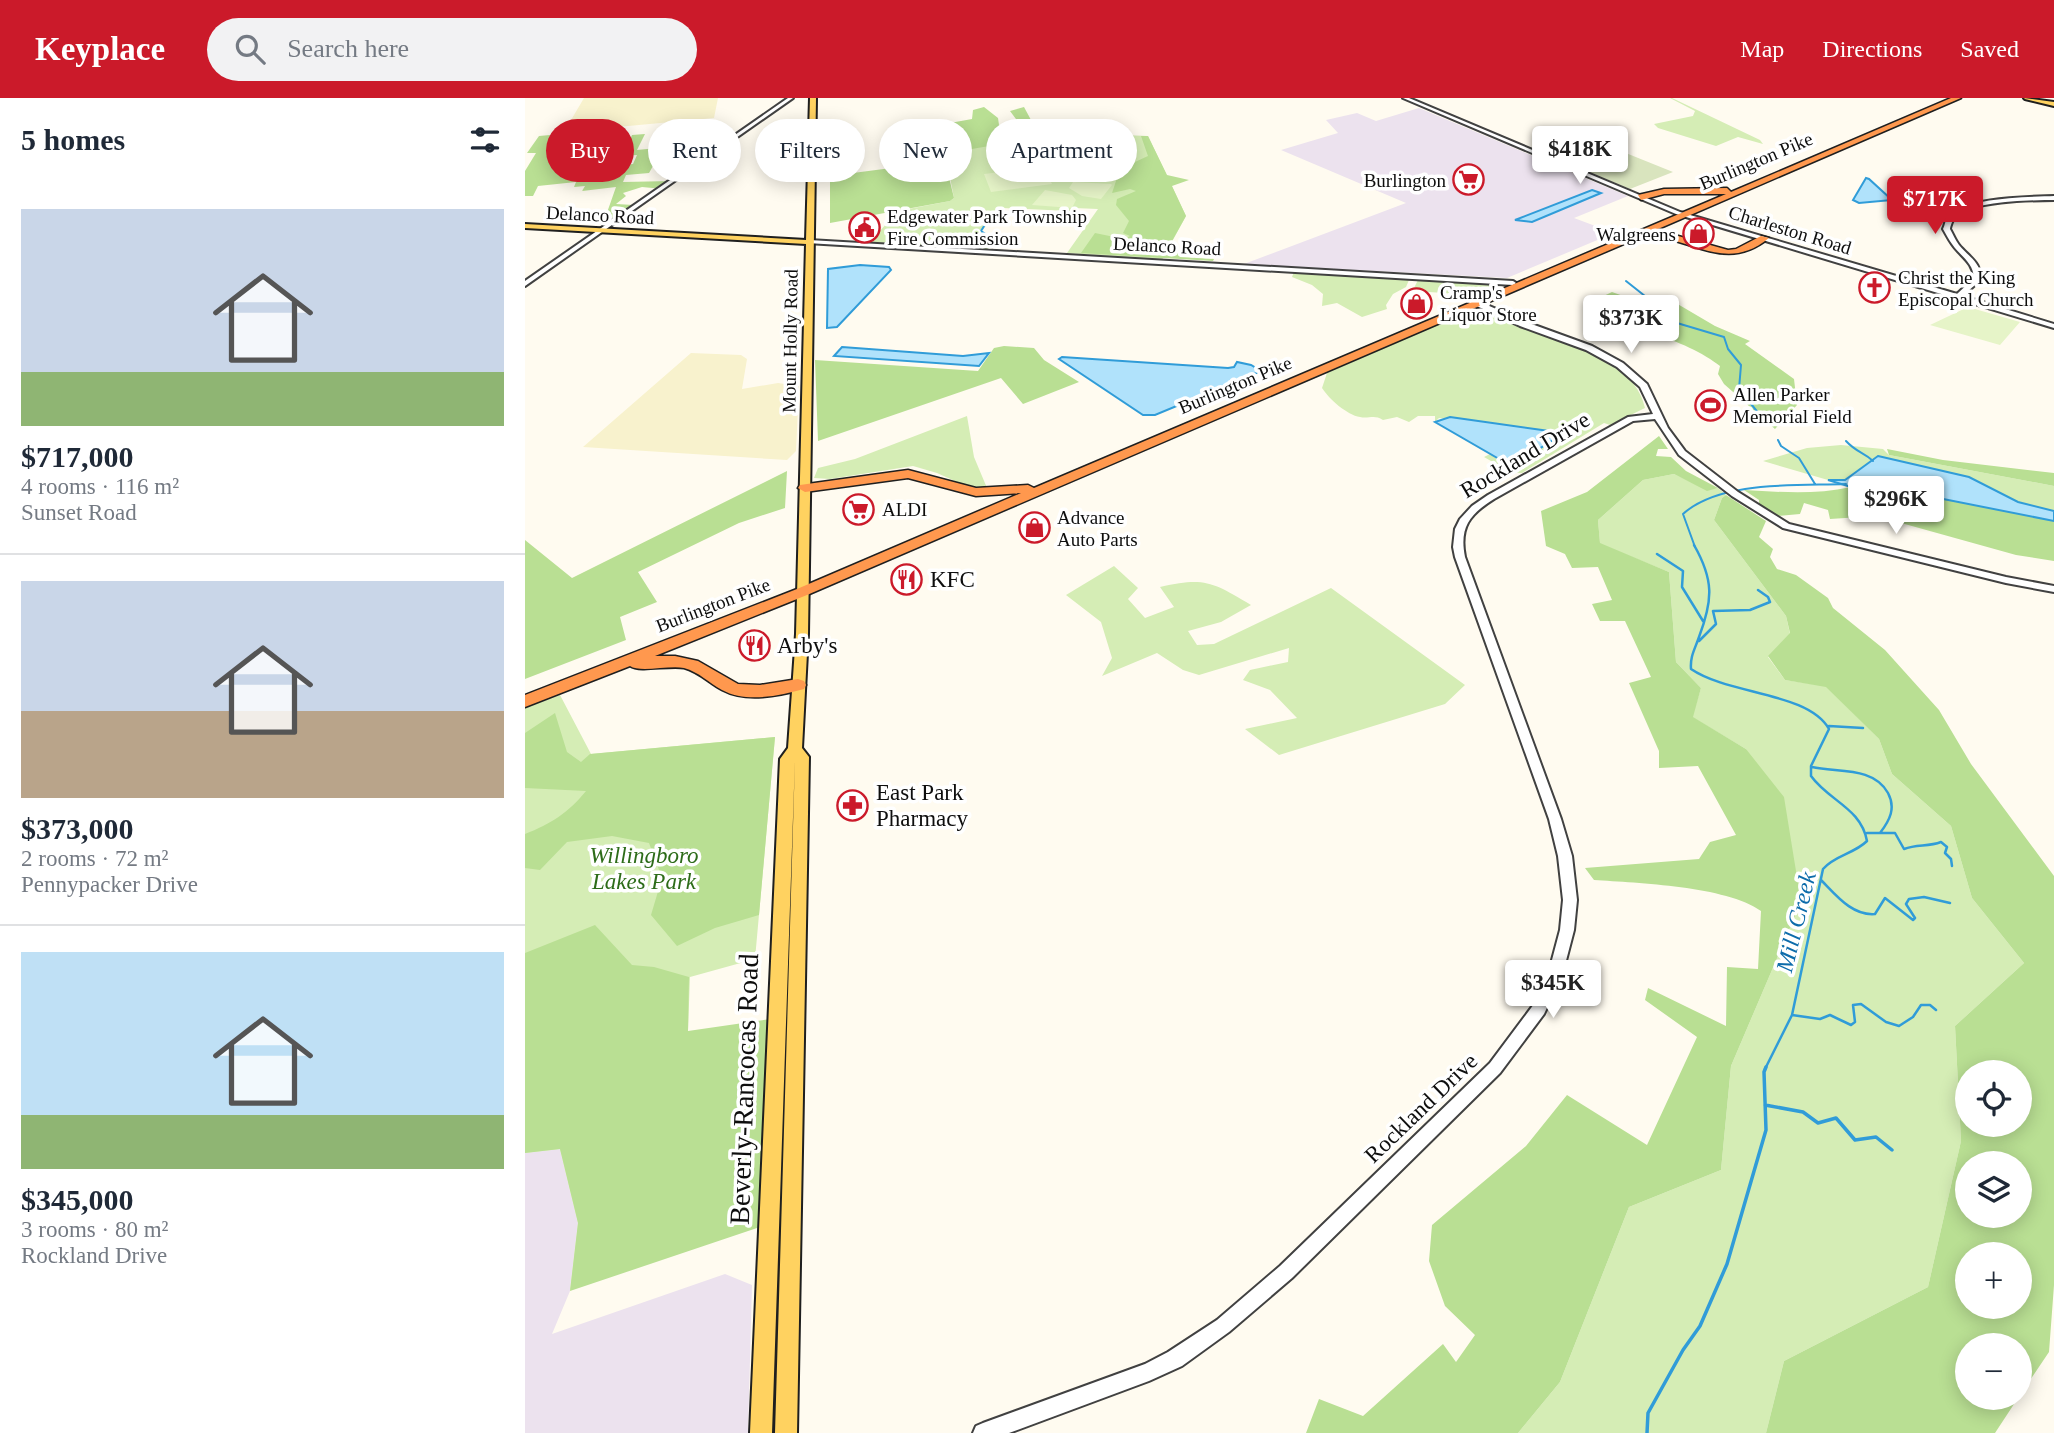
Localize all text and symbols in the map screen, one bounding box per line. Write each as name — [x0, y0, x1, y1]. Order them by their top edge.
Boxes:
search box — [207, 18, 697, 81]
icon: search — [231, 30, 269, 68]
text: Keyplace — [35, 31, 165, 67]
text: Search here — [287, 34, 409, 63]
text: Map — [1740, 36, 1784, 62]
text: Directions — [1822, 36, 1922, 62]
text: Saved — [1960, 36, 2019, 62]
chip: Buy — [546, 119, 634, 182]
chip: Rent — [648, 119, 741, 182]
chip: Filters — [755, 119, 865, 182]
chip: New — [879, 119, 972, 182]
chip: Apartment — [986, 119, 1137, 182]
icon: filters — [466, 121, 504, 159]
text: 5 homes — [21, 123, 125, 156]
pin: $418K — [1531, 126, 1629, 186]
street label: Burlington Pike — [1696, 128, 1816, 194]
text: $418K — [1548, 136, 1612, 161]
supermarket icon: Burlington — [1452, 163, 1486, 197]
place label: Burlington — [1364, 170, 1446, 191]
pin: $717K — [1886, 176, 1984, 236]
text: $717K — [1903, 186, 1967, 211]
street label: Charleston Road — [1726, 201, 1854, 259]
street label: Delanco Road — [545, 202, 655, 228]
place label: Edgewater Park Township Fire Commission — [887, 206, 1087, 249]
public building icon: Edgewater Park Township Fire Commission — [847, 210, 881, 244]
shop icon: Walgreens — [1682, 217, 1716, 251]
place label: Walgreens — [1596, 224, 1676, 245]
street label: Delanco Road — [1112, 233, 1222, 259]
icon: home — [200, 255, 326, 381]
place label: Christ the King Episcopal Church — [1898, 267, 2034, 310]
street label: Mount Holly Road — [778, 269, 802, 413]
church icon: Christ the King Episcopal Church — [1858, 271, 1892, 305]
place label: Cramp's Liquor Store — [1440, 282, 1537, 325]
shop icon: Cramp's Liquor Store — [1400, 286, 1434, 320]
pin: $373K — [1582, 296, 1680, 355]
text: $373K — [1599, 305, 1663, 330]
street label: Burlington Pike — [1175, 352, 1295, 418]
place label: Allen Parker Memorial Field — [1733, 384, 1852, 427]
sports icon: Allen Parker Memorial Field — [1693, 388, 1727, 422]
street label: Rockland Drive — [1456, 407, 1594, 503]
text: $717,000 — [21, 440, 134, 473]
text: 4 rooms · 116 m² — [21, 474, 179, 499]
pin: $296K — [1847, 476, 1945, 536]
text: $296K — [1864, 486, 1928, 511]
supermarket icon: ALDI — [842, 492, 876, 526]
place label: ALDI — [882, 499, 927, 520]
text: Sunset Road — [21, 500, 137, 525]
place label: Advance Auto Parts — [1057, 507, 1138, 550]
shop icon: Advance Auto Parts — [1017, 511, 1051, 545]
restaurant icon: KFC — [890, 562, 924, 596]
place label: KFC — [930, 567, 975, 592]
street label: Burlington Pike — [653, 574, 773, 636]
icon: home — [200, 627, 326, 753]
restaurant icon: Arby's — [737, 628, 771, 662]
place label: Arby's — [777, 633, 837, 658]
place label: East Park Pharmacy — [876, 780, 968, 831]
pharmacy icon: East Park Pharmacy — [836, 788, 870, 822]
text: $373,000 — [21, 812, 134, 845]
park label: Willingboro Lakes Park — [589, 843, 699, 894]
text: 2 rooms · 72 m² — [21, 846, 168, 871]
water label: Mill Creek — [1771, 869, 1821, 976]
text: Pennypacker Drive — [21, 872, 198, 897]
street label: Beverly-Rancocas Road — [724, 953, 764, 1225]
pin: $345K — [1504, 960, 1602, 1020]
text: $345K — [1521, 970, 1585, 995]
icon: home — [200, 998, 326, 1124]
street label: Rockland Drive — [1360, 1048, 1482, 1168]
map controls — [1955, 1060, 2032, 1410]
button: locate — [1955, 1060, 2032, 1137]
button: layers — [1955, 1151, 2032, 1228]
text: $345,000 — [21, 1183, 134, 1216]
text: 3 rooms · 80 m² — [21, 1217, 168, 1242]
button: + — [1955, 1242, 2032, 1319]
text: Rockland Drive — [21, 1243, 167, 1268]
button: − — [1955, 1333, 2032, 1410]

